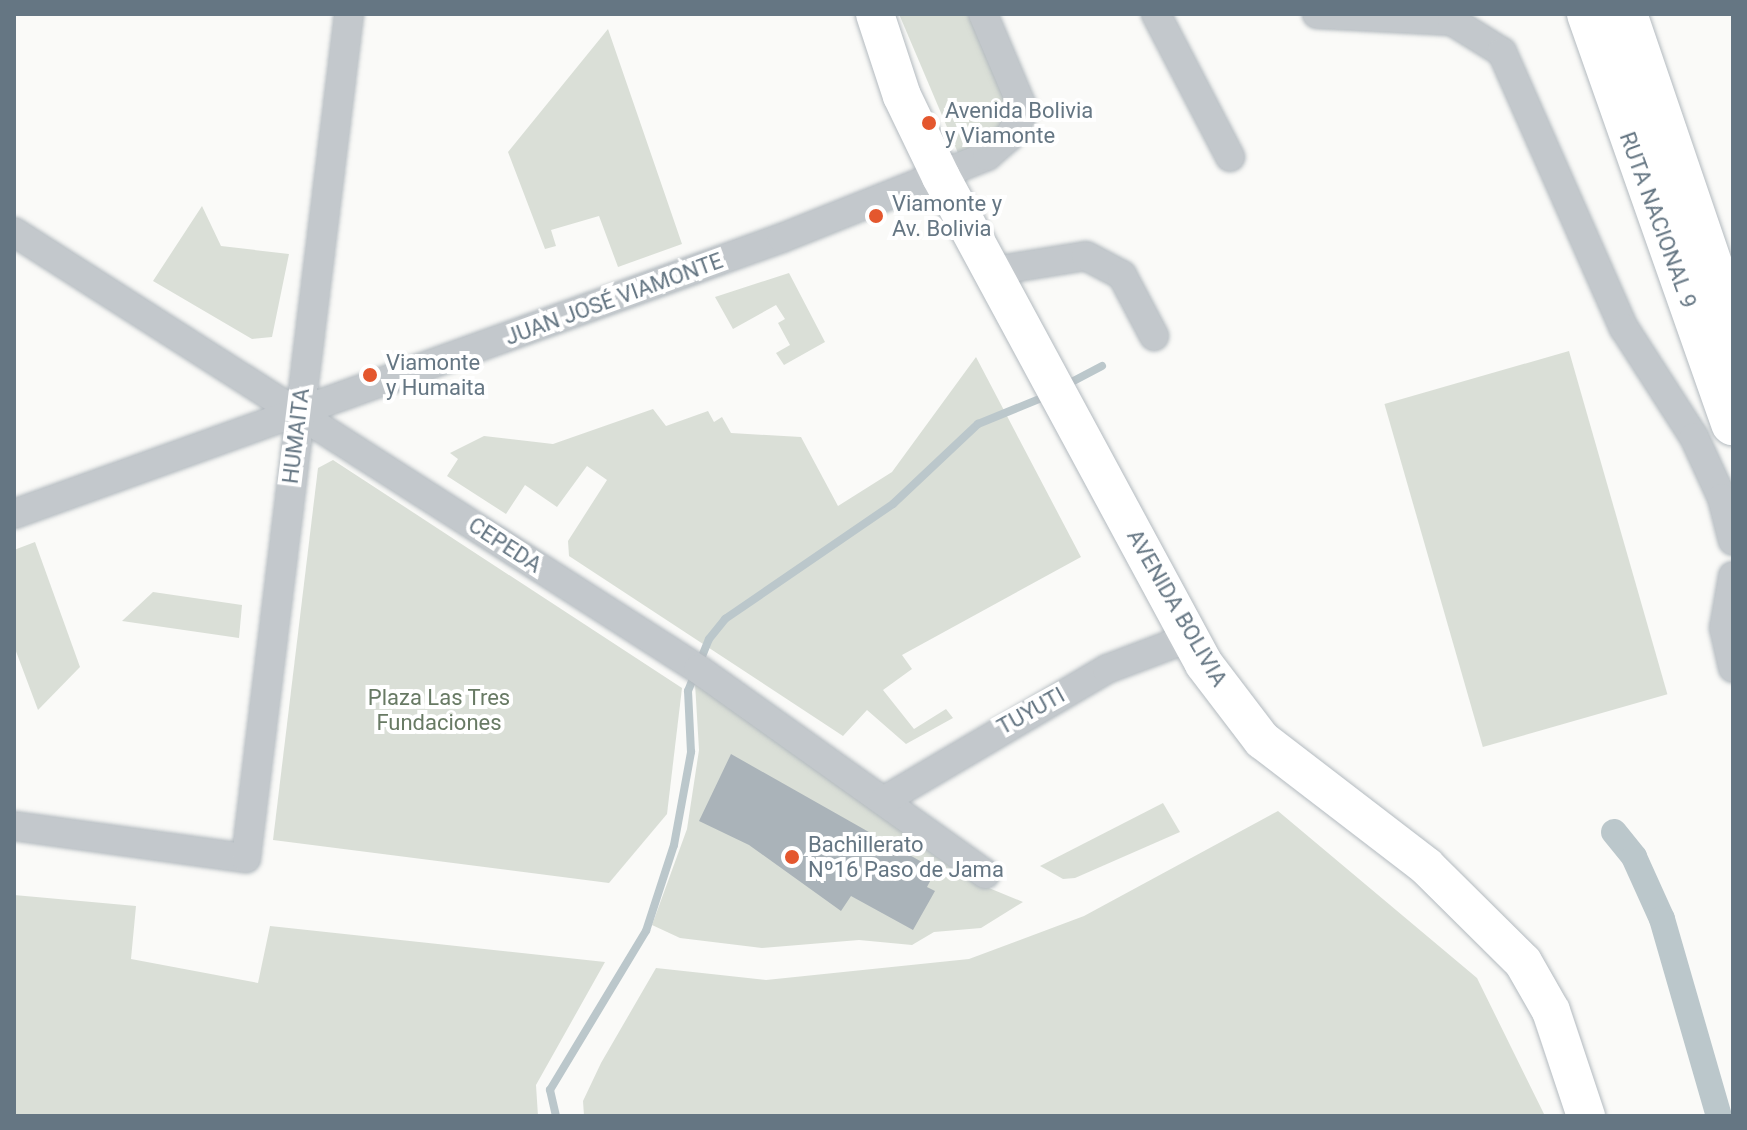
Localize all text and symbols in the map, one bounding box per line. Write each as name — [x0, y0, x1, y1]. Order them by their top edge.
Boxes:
place label: Avenida Bolivia y Viamonte — [945, 97, 1093, 148]
marker: Avenida Bolivia y Viamonte — [920, 114, 938, 132]
street label: RUTA NACIONAL 9 — [1614, 128, 1702, 312]
place label: Viamonte y Av. Bolivia — [892, 190, 1002, 242]
marker: Viamonte y Av. Bolivia — [867, 207, 885, 225]
street label: JUAN JOSÉ VIAMONTE — [501, 247, 727, 351]
place label: Viamonte y Humaita — [386, 349, 485, 400]
marker: Viamonte y Humaita — [361, 366, 379, 384]
street label: HUMAITA — [277, 387, 315, 485]
street label: CEPEDA — [464, 512, 546, 578]
street label: AVENIDA BOLIVIA — [1121, 525, 1233, 691]
street label: TUYUTI — [993, 682, 1069, 740]
park label: Plaza Las Tres Fundaciones — [368, 684, 510, 736]
place label: Bachillerato Nº16 Paso de Jama — [808, 831, 1004, 882]
marker: Bachillerato Nº16 Paso de Jama — [783, 848, 801, 866]

